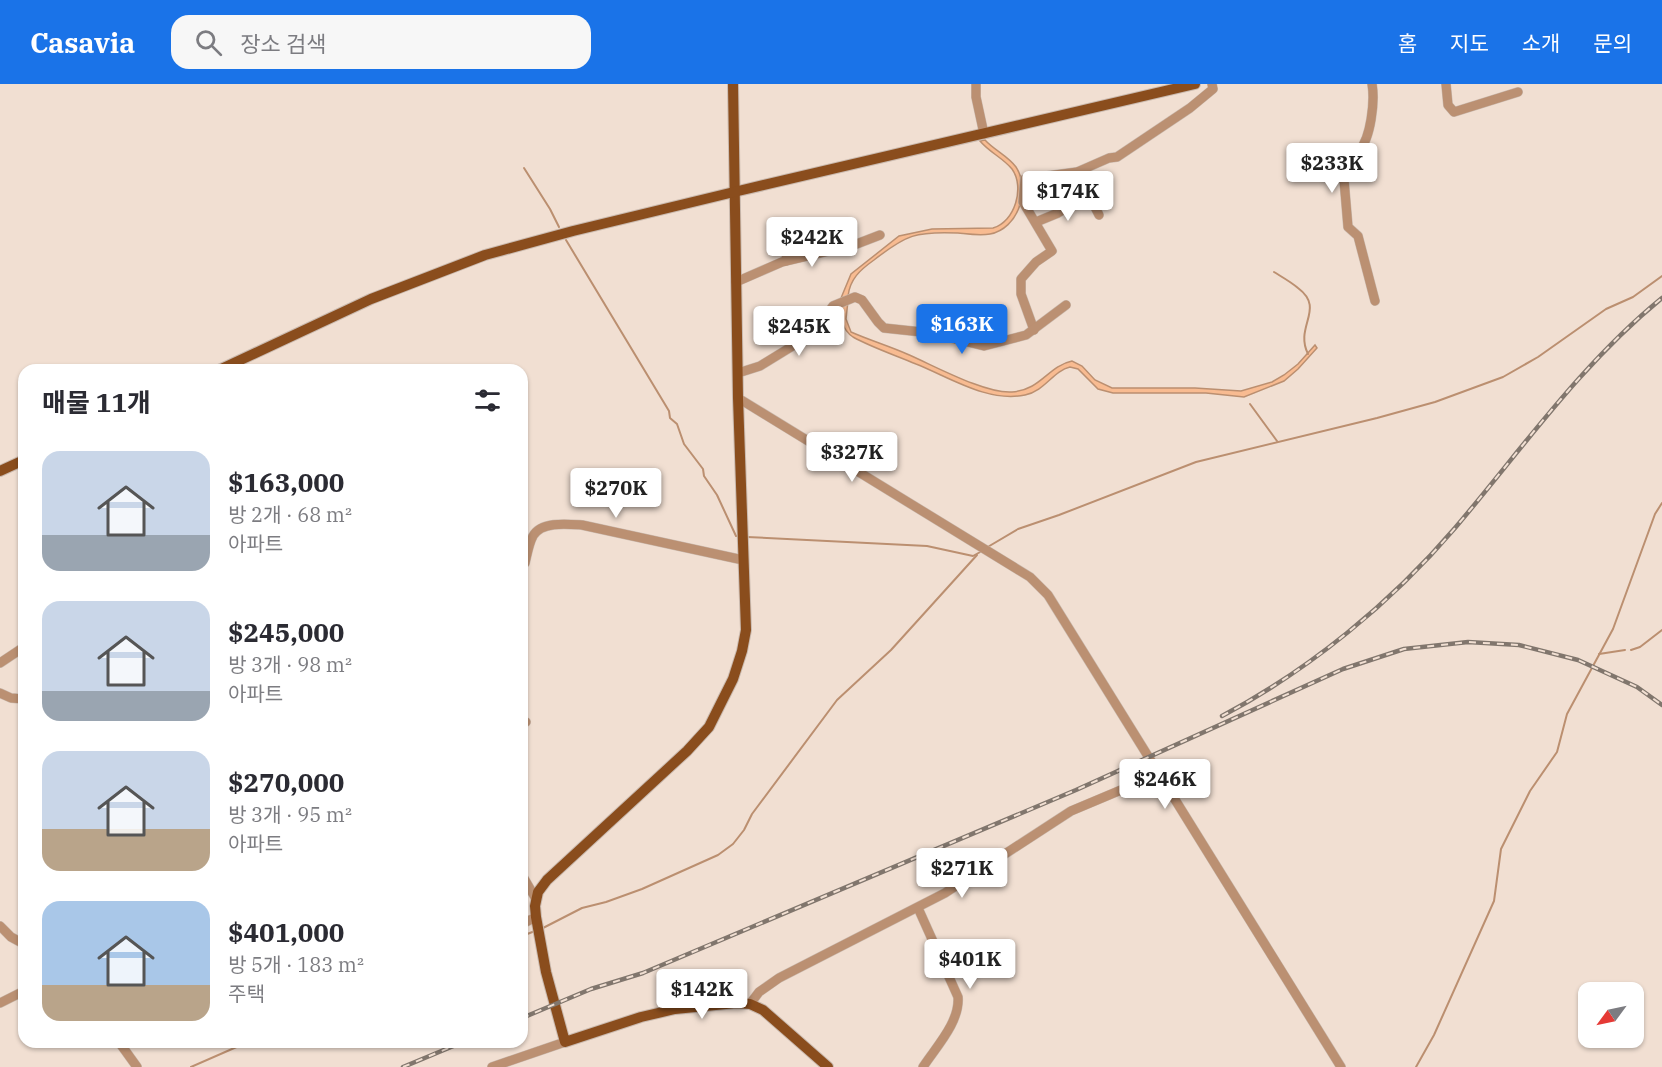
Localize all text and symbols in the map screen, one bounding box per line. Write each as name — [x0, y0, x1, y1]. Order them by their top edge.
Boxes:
search box — [171, 15, 591, 69]
text: Casavia — [30, 24, 135, 61]
icon: search — [192, 26, 225, 59]
text: 장소 검색 — [240, 29, 326, 58]
text: 홈 — [1398, 29, 1417, 57]
text: 지도 — [1450, 29, 1489, 57]
text: 소개 — [1522, 29, 1560, 57]
text: 문의 — [1593, 29, 1632, 57]
pin: $233K — [1290, 143, 1374, 194]
text: $233K — [1300, 149, 1364, 176]
pin: $174K — [1026, 171, 1110, 222]
text: $174K — [1036, 177, 1100, 204]
pin: $242K — [770, 217, 854, 268]
text: $242K — [780, 223, 844, 250]
pin: $163K — [920, 304, 1004, 355]
pin: $245K — [757, 306, 841, 357]
text: $163K — [930, 310, 994, 337]
text: $245K — [767, 312, 831, 339]
icon: filters — [471, 384, 504, 417]
text: 매물 11개 — [42, 385, 151, 419]
pin: $327K — [810, 432, 894, 483]
text: $327K — [820, 438, 884, 465]
text: $163,000 — [228, 465, 344, 499]
pin: $270K — [574, 468, 658, 519]
text: $270K — [584, 474, 648, 501]
icon: home — [90, 475, 162, 547]
text: 방 2개 · 68 m² — [228, 501, 352, 528]
text: 아파트 — [228, 530, 283, 557]
text: $245,000 — [228, 615, 344, 649]
icon: home — [90, 625, 162, 697]
text: 방 3개 · 98 m² — [228, 651, 352, 678]
text: 아파트 — [228, 680, 283, 707]
pin: $246K — [1123, 759, 1207, 810]
text: $270,000 — [228, 765, 344, 799]
text: $246K — [1133, 765, 1197, 792]
icon: home — [90, 775, 162, 847]
text: 방 3개 · 95 m² — [228, 801, 352, 828]
text: 아파트 — [228, 830, 283, 857]
pin: $271K — [920, 848, 1004, 899]
text: $271K — [930, 854, 994, 881]
text: $401,000 — [228, 915, 344, 949]
icon: home — [90, 925, 162, 997]
pin: $401K — [928, 939, 1012, 990]
text: $401K — [938, 945, 1002, 972]
text: 방 5개 · 183 m² — [228, 951, 364, 978]
pin: $142K — [660, 969, 744, 1020]
text: $142K — [670, 975, 734, 1002]
text: 주택 — [228, 980, 265, 1007]
north arrow — [1578, 982, 1644, 1048]
map controls — [1578, 982, 1644, 1048]

